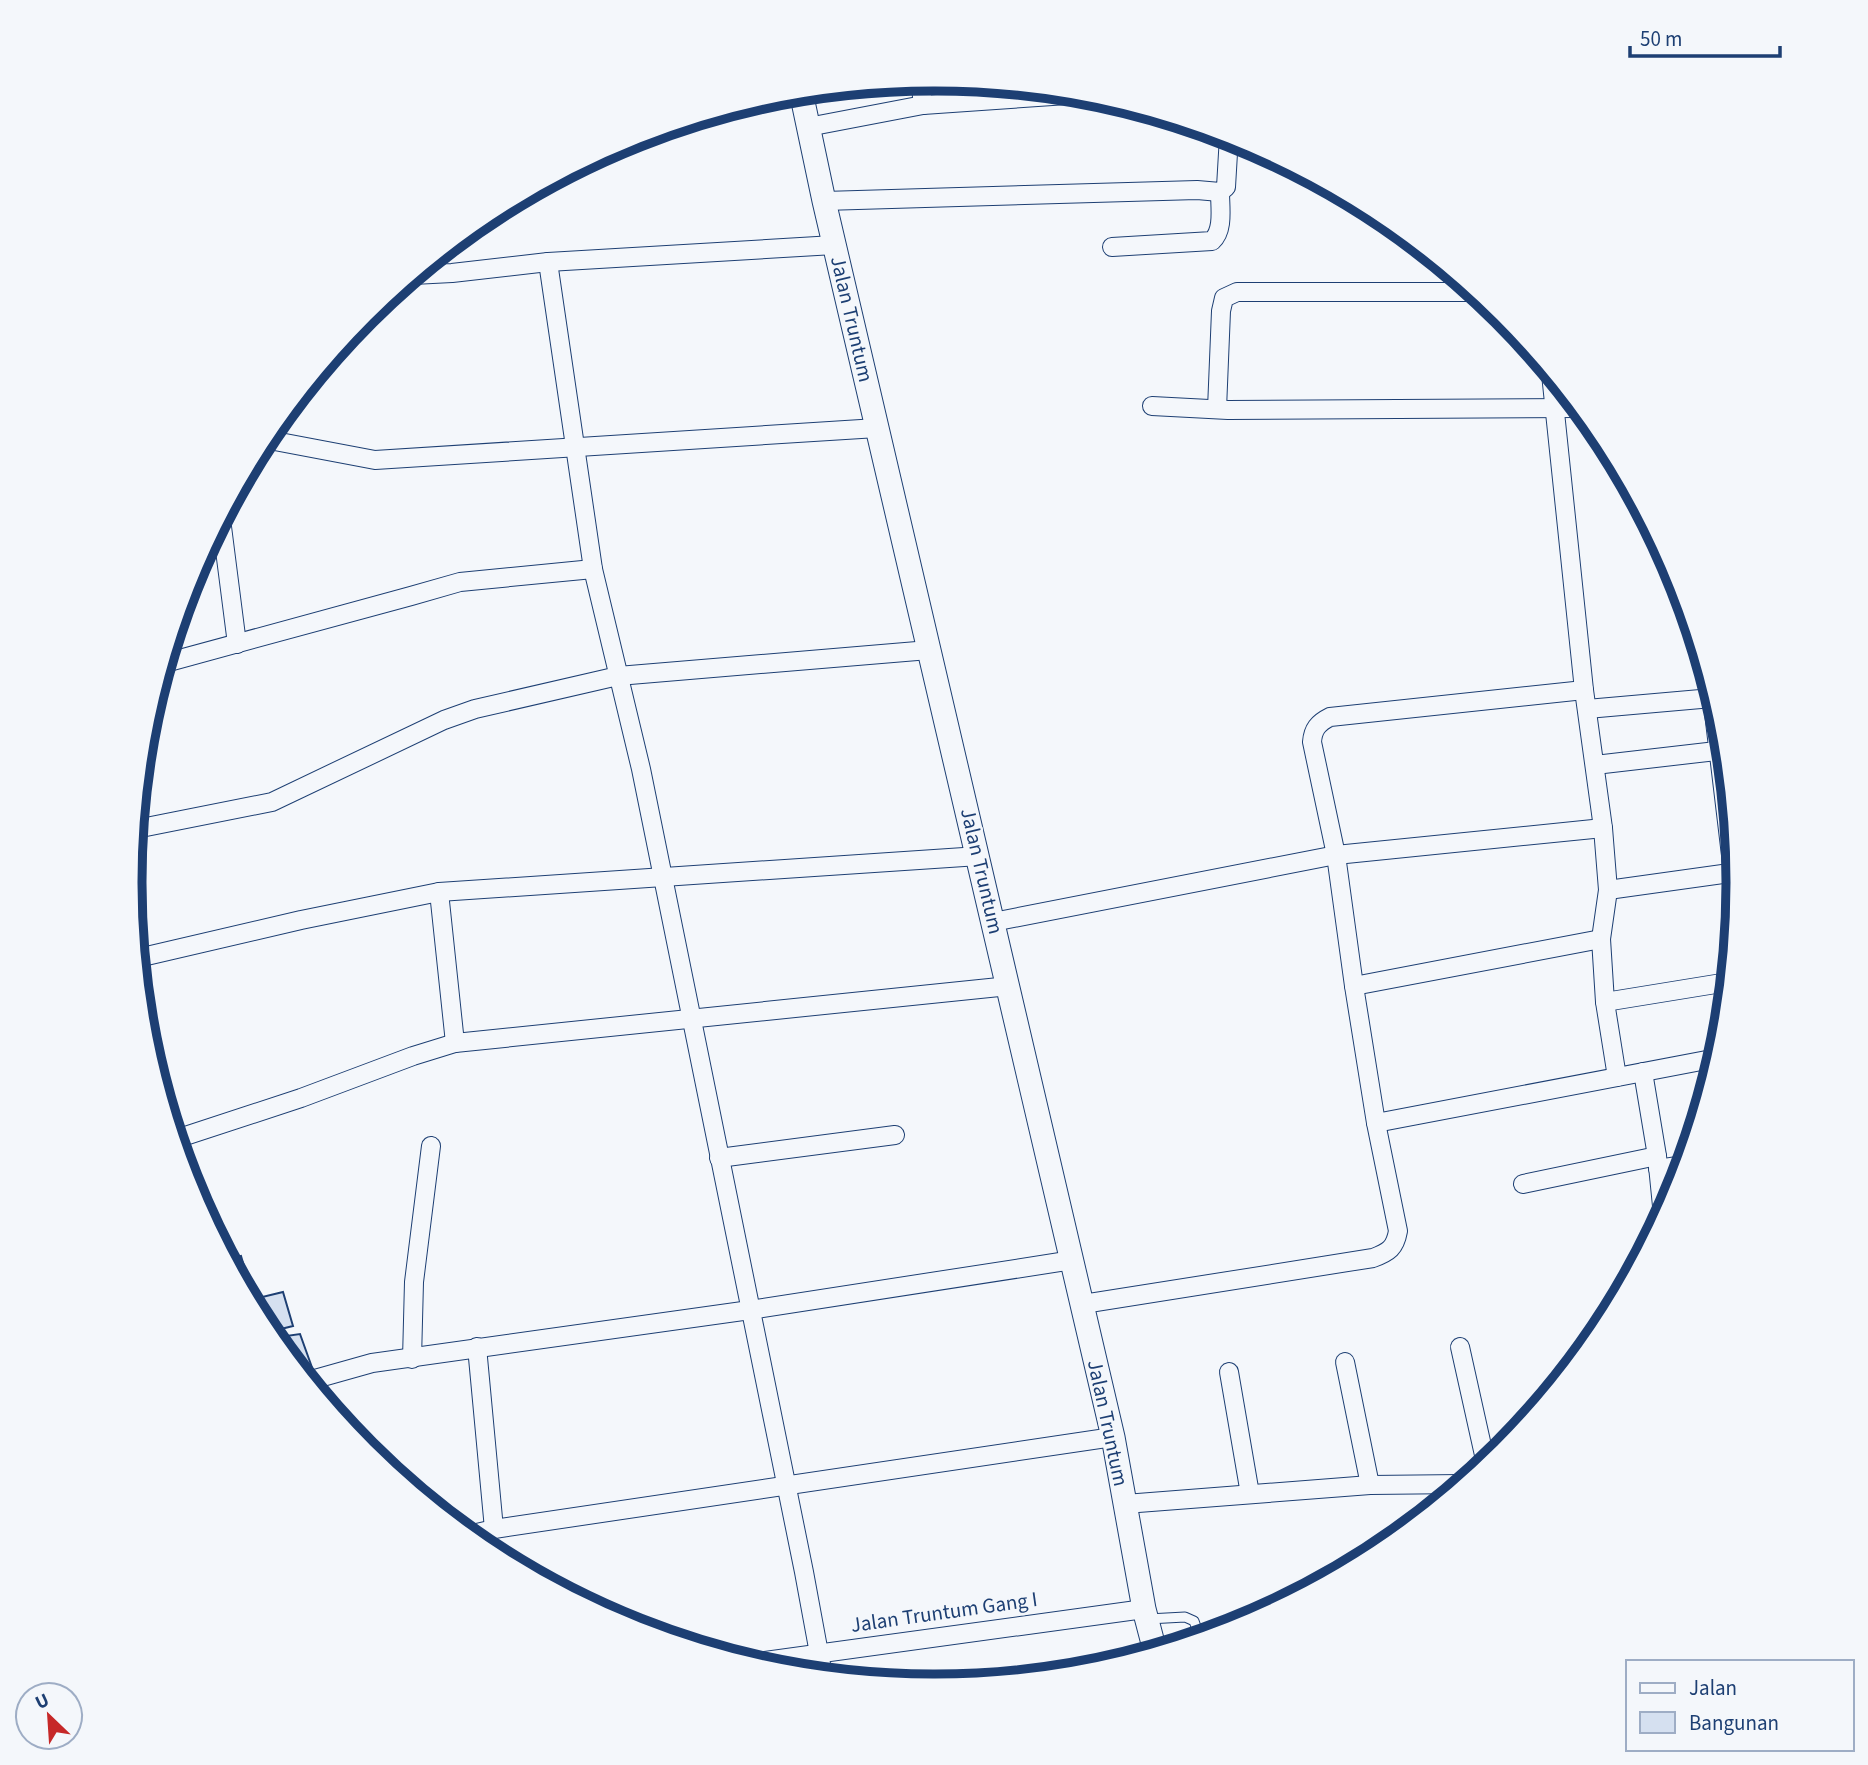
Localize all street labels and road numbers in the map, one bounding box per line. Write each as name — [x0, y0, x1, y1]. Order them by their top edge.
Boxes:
street label: Jalan Truntum — [823, 253, 881, 385]
street label: Jalan Truntum — [953, 805, 1011, 937]
street label: Jalan Truntum — [1080, 1357, 1136, 1489]
street label: Jalan Truntum Gang I — [849, 1584, 1039, 1640]

